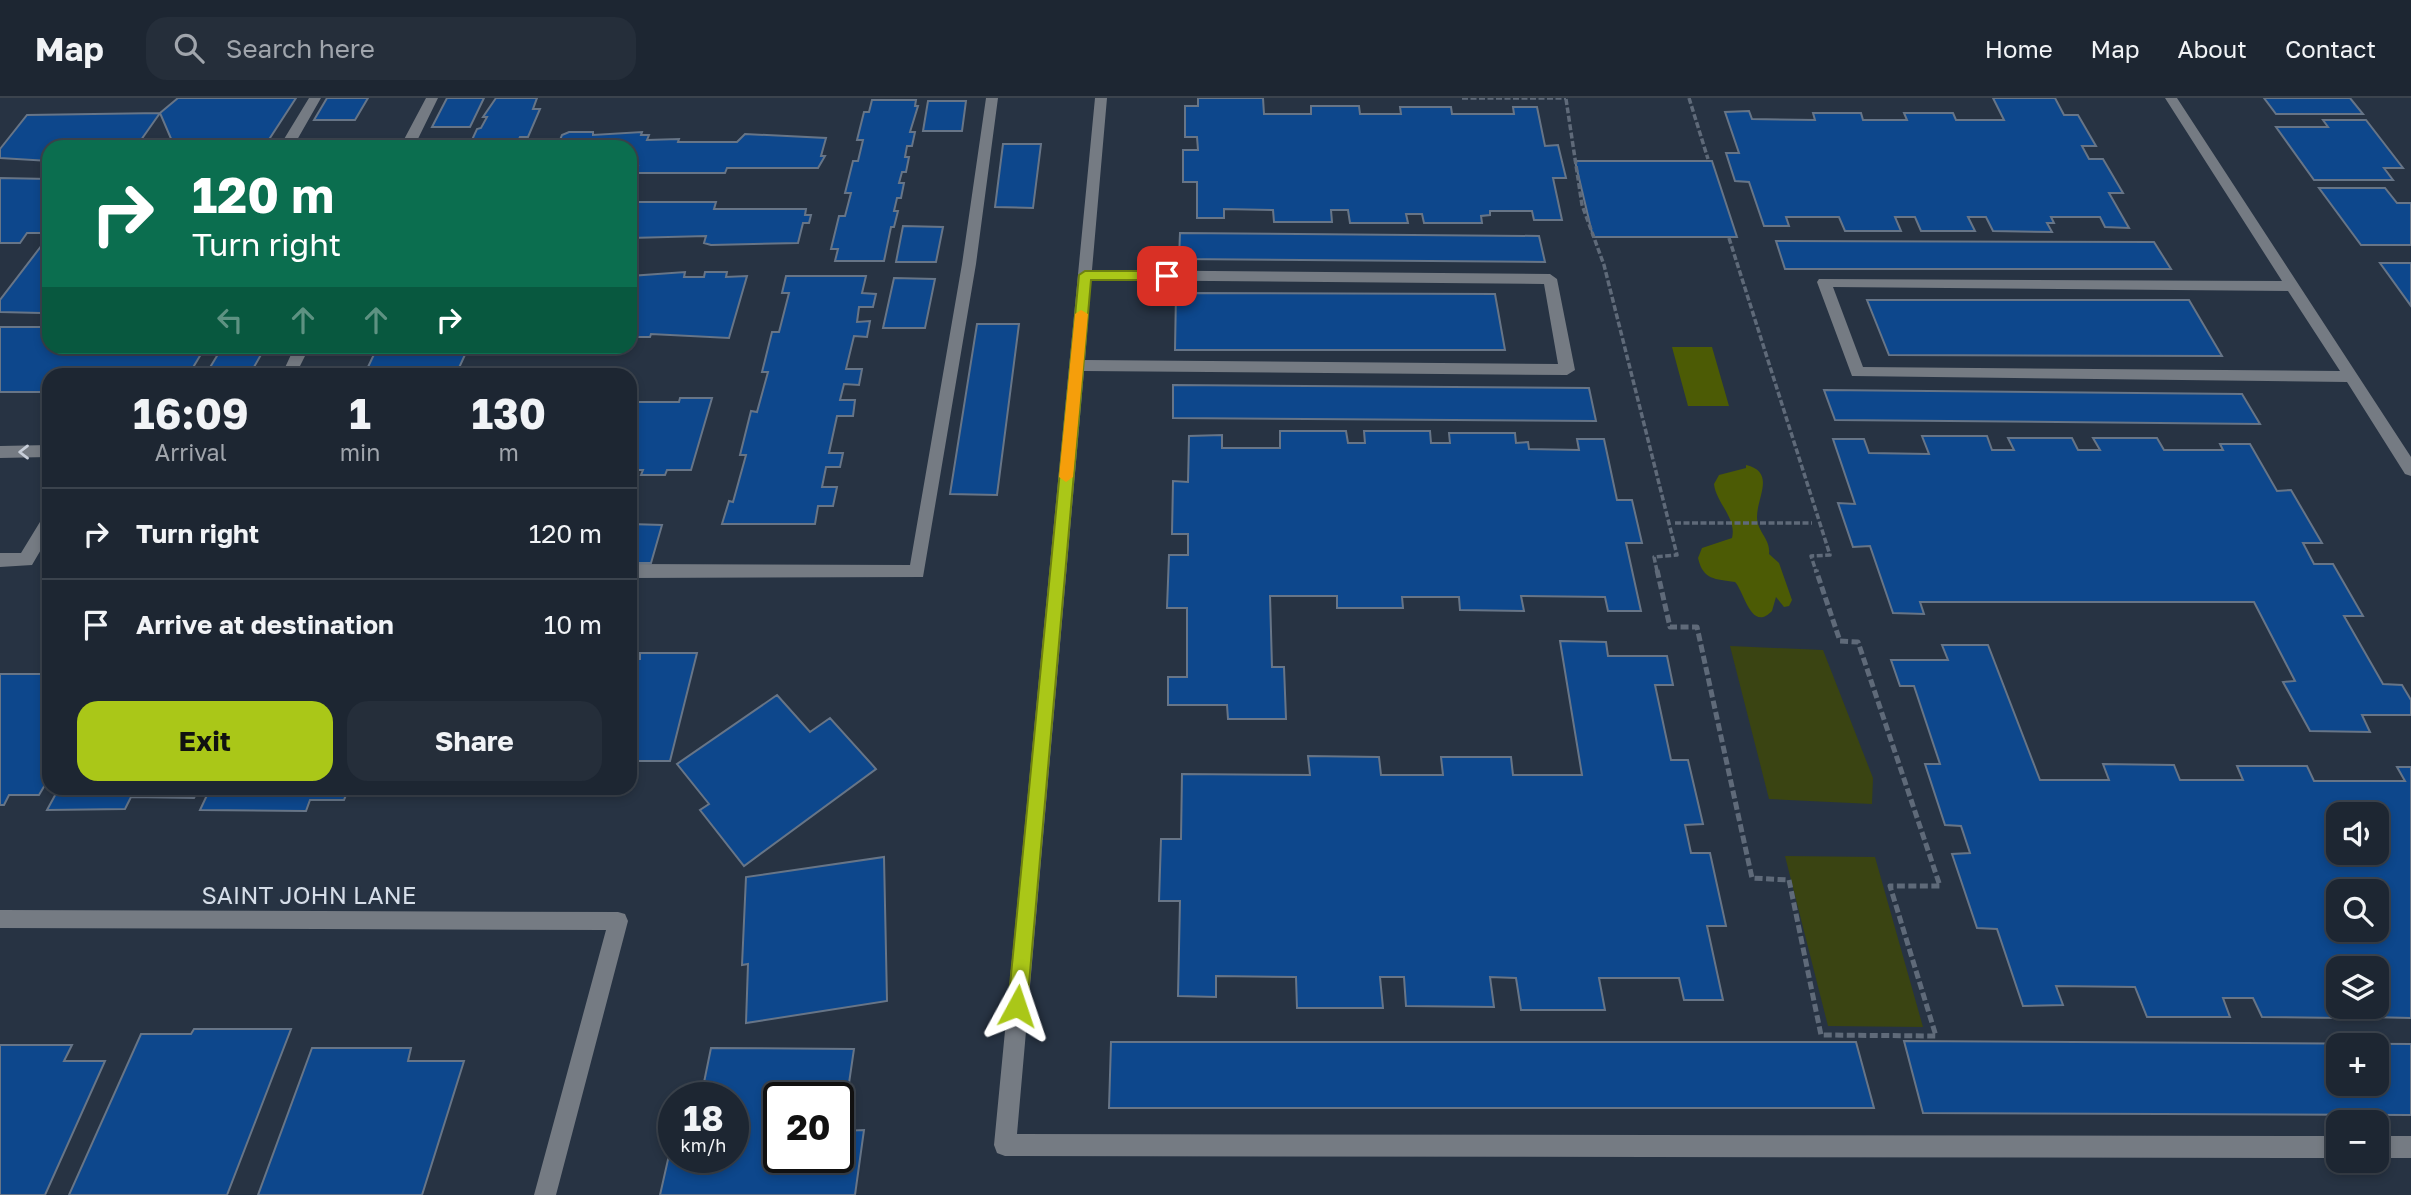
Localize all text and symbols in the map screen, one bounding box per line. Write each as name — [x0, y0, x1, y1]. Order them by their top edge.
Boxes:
search box — [146, 17, 636, 80]
text: Map — [35, 29, 104, 68]
icon: search — [170, 29, 208, 67]
text: Search here — [226, 33, 375, 64]
text: Home — [1985, 34, 2053, 63]
text: Map — [2091, 34, 2140, 63]
text: About — [2178, 34, 2247, 63]
text: Contact — [2285, 34, 2376, 63]
text: 120 m — [192, 165, 334, 224]
icon: right — [77, 168, 168, 259]
text: Turn right — [192, 225, 341, 263]
pin — [1137, 246, 1197, 306]
icon: arrive — [1148, 257, 1186, 295]
icon: left — [211, 301, 249, 339]
icon: ahead — [284, 301, 322, 339]
icon: ahead — [357, 301, 395, 339]
icon: right — [430, 301, 468, 339]
text: 16:09 — [133, 388, 249, 438]
text: 1 — [349, 388, 371, 438]
text: 130 — [471, 388, 546, 438]
text: Arrival — [155, 438, 227, 466]
text: min — [340, 438, 380, 466]
text: m — [498, 438, 519, 466]
one-way arrow — [19, 444, 30, 459]
icon: right — [77, 515, 115, 553]
text: Turn right — [136, 518, 259, 549]
text: 120 m — [529, 518, 602, 549]
icon: arrive — [77, 606, 115, 644]
text: Arrive at destination — [136, 609, 394, 640]
text: 10 m — [544, 609, 602, 640]
button: Exit — [77, 701, 333, 781]
button: Share — [347, 701, 602, 781]
map controls — [2326, 802, 2389, 1173]
button: sound — [2326, 802, 2389, 865]
button: search — [2326, 879, 2389, 942]
street label: SAINT JOHN LANE — [202, 880, 416, 909]
button: layers — [2326, 956, 2389, 1019]
position arrow — [980, 969, 1054, 1043]
button: + — [2326, 1033, 2389, 1096]
speed limit sign: 20 — [763, 1082, 854, 1173]
text: 18 — [683, 1097, 724, 1139]
button: − — [2326, 1110, 2389, 1173]
text: km/h — [681, 1134, 726, 1156]

